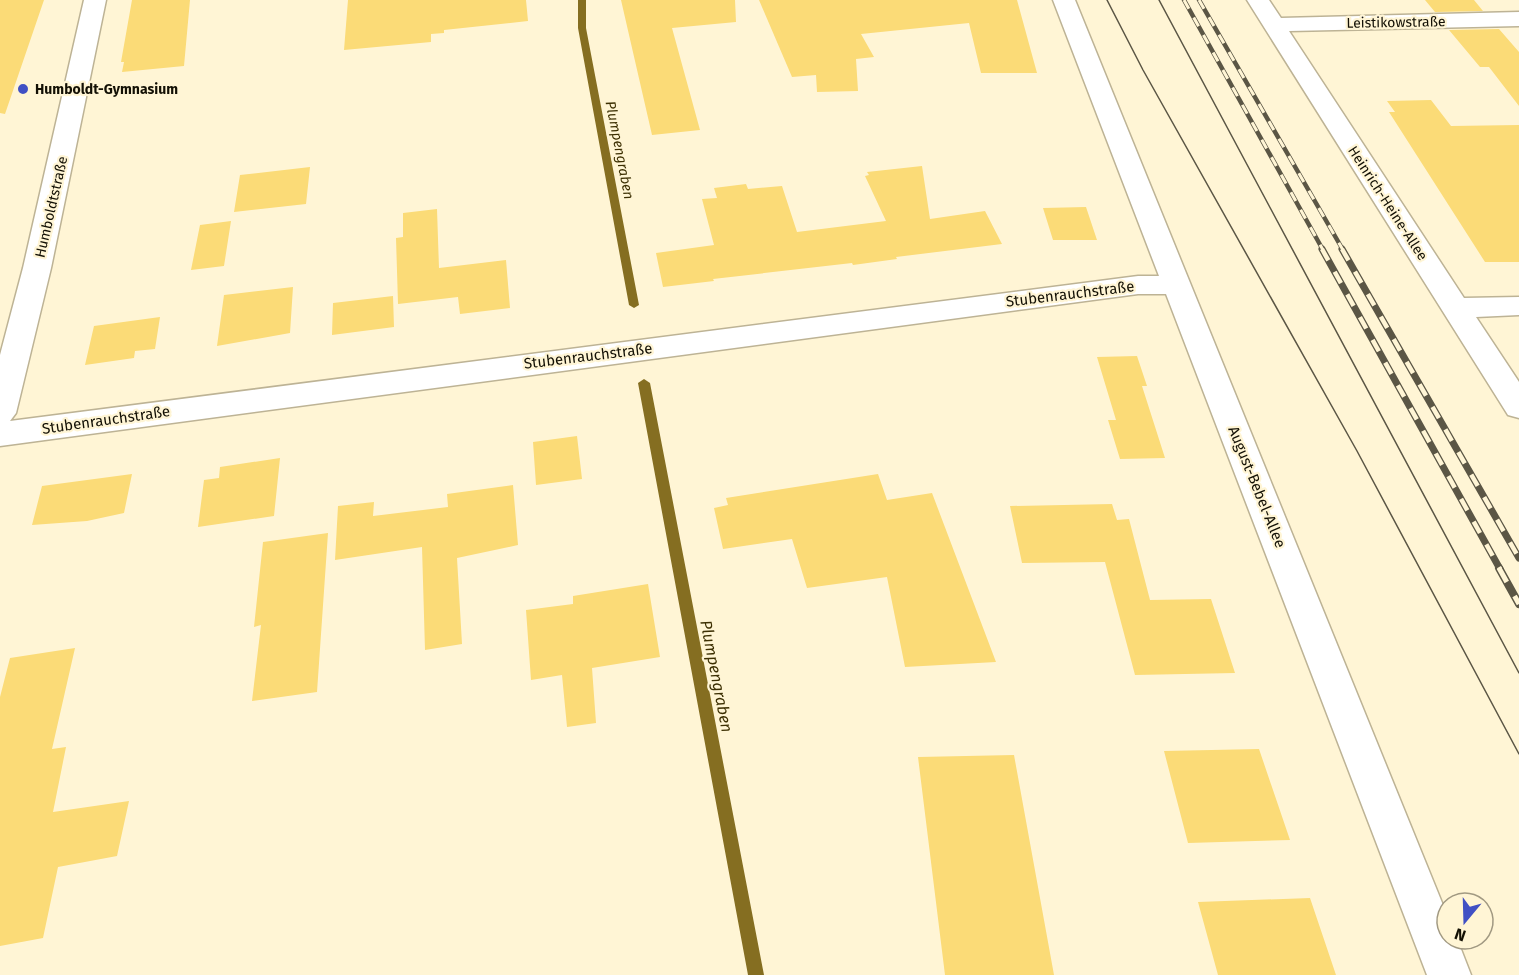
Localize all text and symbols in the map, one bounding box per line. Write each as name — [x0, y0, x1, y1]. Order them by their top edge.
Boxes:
street label: Leistikowstraße — [1346, 13, 1446, 32]
place label: Humboldt-Gymnasium — [35, 81, 178, 98]
marker: Humboldt-Gymnasium — [16, 82, 30, 96]
water label: Plumpengraben — [602, 99, 637, 201]
street label: Heinrich-Heine-Allee — [1344, 143, 1431, 264]
street label: Humboldtstraße — [32, 155, 71, 260]
street label: Stubenrauchstraße — [1005, 277, 1135, 311]
street label: Stubenrauchstraße — [523, 339, 653, 373]
street label: Stubenrauchstraße — [41, 402, 171, 438]
street label: August-Bebel-Allee — [1224, 423, 1290, 551]
water label: Plumpengraben — [696, 618, 737, 734]
north arrow — [1435, 891, 1495, 951]
text: N — [1452, 924, 1468, 945]

